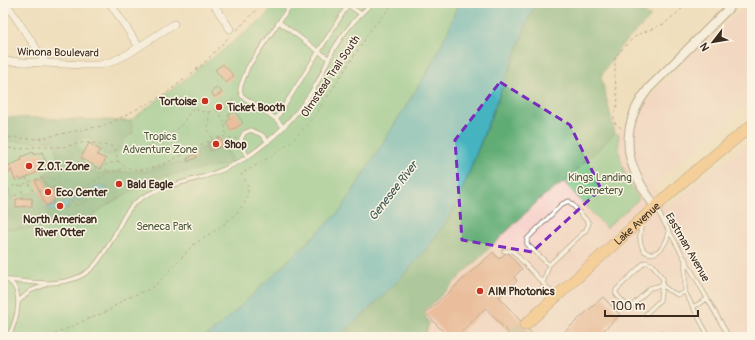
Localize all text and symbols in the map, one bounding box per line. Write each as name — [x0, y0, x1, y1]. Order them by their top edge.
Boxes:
north arrow — [693, 22, 733, 62]
street label: Olmstead Trail South — [298, 33, 363, 120]
text: N — [697, 40, 712, 53]
street label: Winona Boulevard — [17, 45, 99, 60]
place label: Tortoise — [158, 95, 198, 108]
marker: Tortoise — [200, 96, 210, 106]
place label: Ticket Booth — [226, 101, 285, 114]
marker: Ticket Booth — [214, 102, 224, 112]
park label: Tropics Adventure Zone — [123, 130, 198, 156]
place label: Shop — [224, 138, 247, 151]
marker: Shop — [211, 139, 221, 149]
water label: Genesee River — [366, 157, 422, 224]
place label: Z.O.T. Zone — [37, 160, 90, 173]
marker: Z.O.T. Zone — [24, 161, 34, 171]
park label: Kings Landing Cemetery — [568, 171, 632, 197]
place label: Bald Eagle — [127, 178, 174, 191]
marker: Bald Eagle — [114, 179, 124, 189]
place label: Eco Center — [56, 186, 109, 199]
marker: Eco Center — [43, 187, 53, 197]
street label: Lake Avenue — [611, 199, 663, 248]
marker: North American River Otter — [55, 201, 65, 211]
street label: Eastman Avenue — [663, 211, 713, 284]
place label: North American River Otter — [23, 213, 97, 239]
park label: Seneca Park — [136, 220, 192, 233]
place label: AIM Photonics — [488, 285, 555, 298]
marker: AIM Photonics — [475, 286, 485, 296]
scale bar — [605, 292, 698, 318]
text: 100 m — [611, 299, 646, 314]

